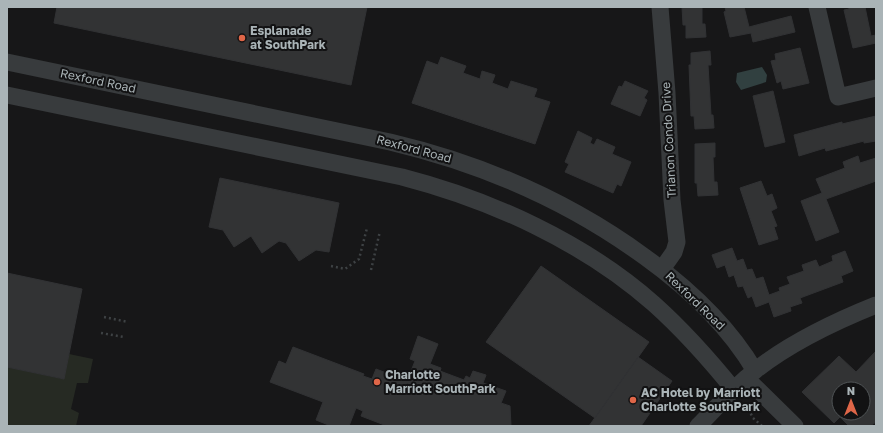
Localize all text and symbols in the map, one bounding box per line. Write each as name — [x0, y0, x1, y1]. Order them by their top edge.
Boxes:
place label: Esplanade at SouthPark — [250, 23, 326, 52]
marker: Esplanade at SouthPark — [237, 33, 247, 43]
street label: Rexford Road — [59, 65, 137, 96]
street label: Trianon Condo Drive — [658, 82, 679, 198]
street label: Rexford Road — [375, 131, 453, 166]
street label: Rexford Road — [662, 268, 728, 333]
place label: Charlotte Marriott SouthPark — [385, 367, 496, 396]
marker: Charlotte Marriott SouthPark — [372, 377, 382, 387]
north arrow — [831, 381, 871, 421]
text: N — [847, 384, 855, 397]
place label: AC Hotel by Marriott Charlotte SouthPark — [641, 385, 760, 414]
marker: AC Hotel by Marriott Charlotte SouthPark — [628, 395, 638, 405]

